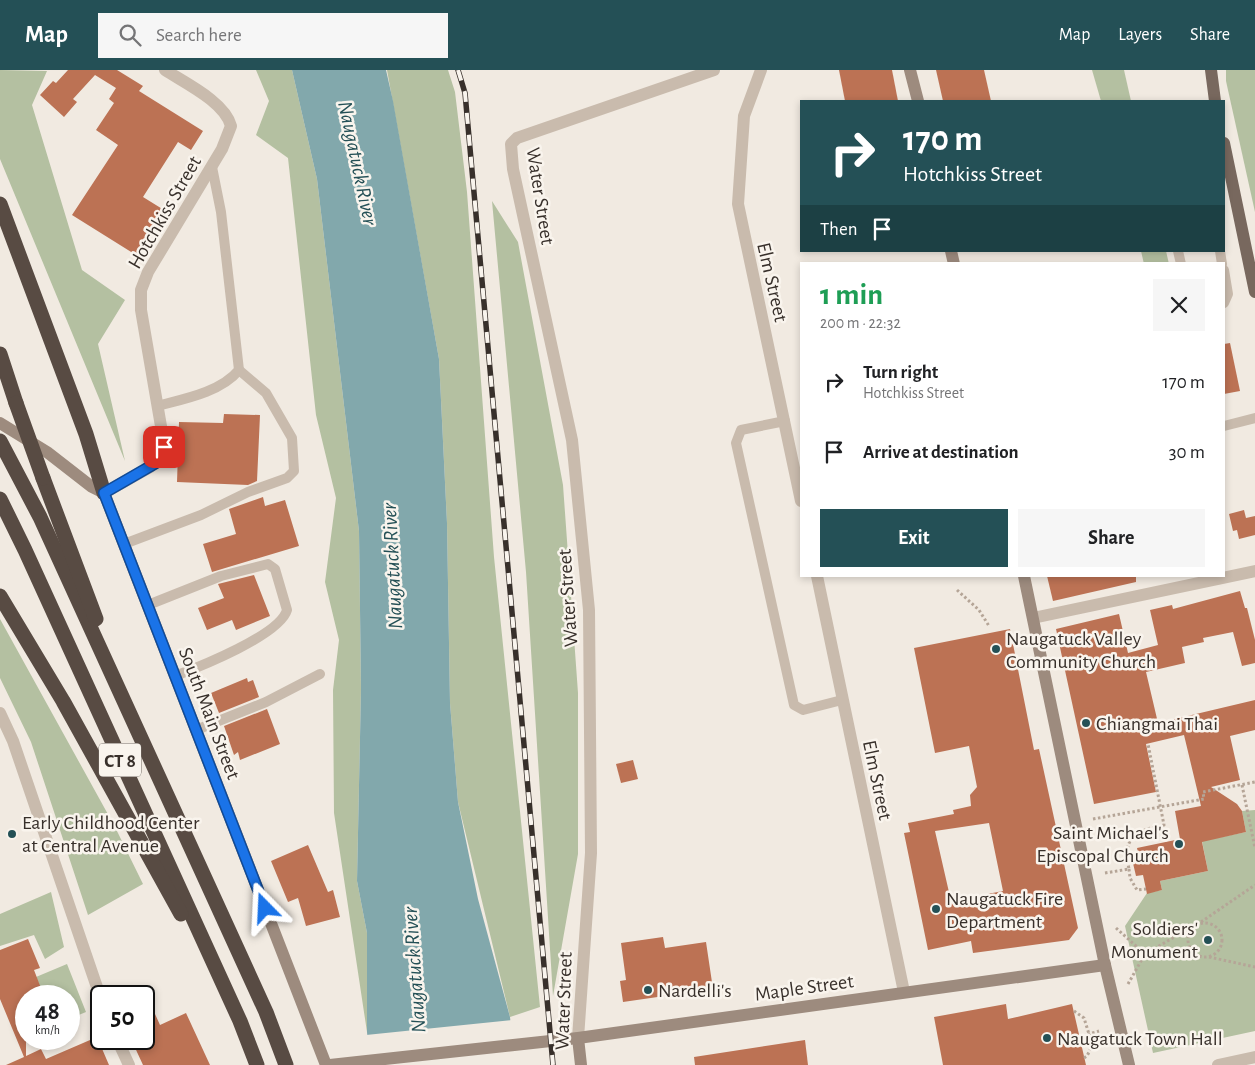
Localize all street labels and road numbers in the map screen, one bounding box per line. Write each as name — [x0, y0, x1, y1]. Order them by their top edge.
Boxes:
street label: Water Street — [522, 146, 558, 247]
street label: Hotchkiss Street — [125, 152, 205, 272]
street label: Elm Street — [753, 241, 791, 325]
street label: Water Street — [555, 548, 581, 648]
street label: South Main Street — [175, 645, 244, 783]
street label: Elm Street — [859, 739, 895, 822]
road number: CT 8 — [99, 744, 141, 776]
street label: Water Street — [552, 951, 576, 1050]
street label: Maple Street — [753, 971, 855, 1005]

